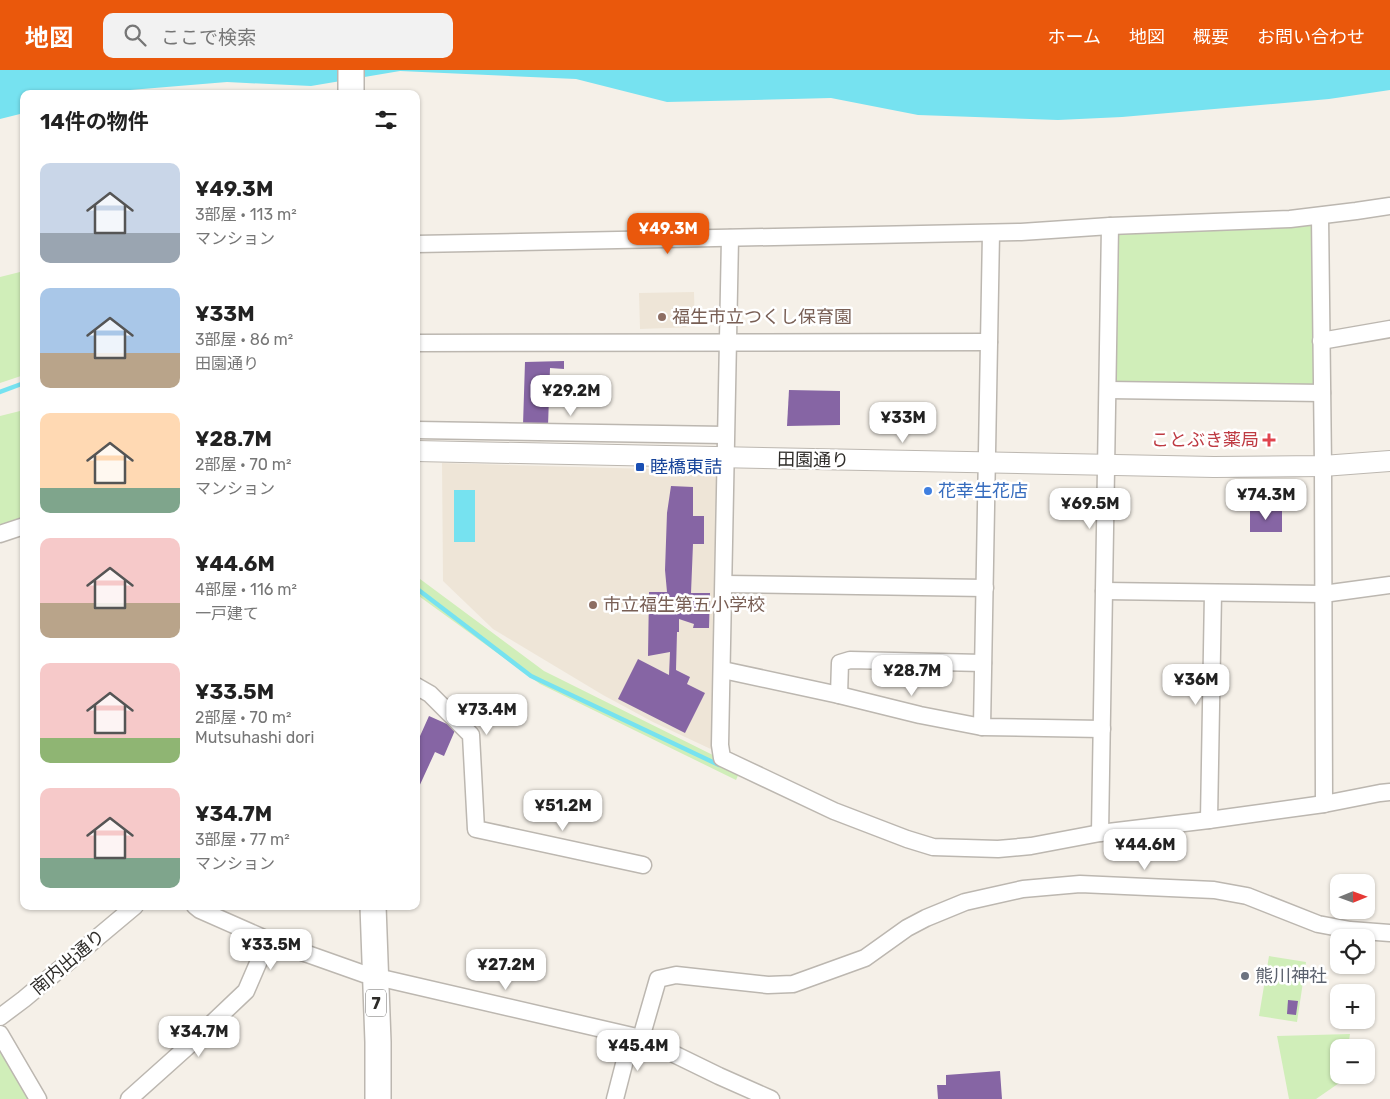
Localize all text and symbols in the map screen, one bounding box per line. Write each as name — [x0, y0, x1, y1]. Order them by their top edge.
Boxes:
search box — [103, 13, 453, 58]
icon: search — [121, 21, 149, 49]
text: 地図 — [25, 24, 73, 52]
text: ここで検索 — [161, 26, 256, 49]
text: ホーム — [1048, 26, 1101, 48]
text: 地図 — [1129, 26, 1165, 48]
text: 概要 — [1193, 26, 1229, 48]
text: お問い合わせ — [1257, 26, 1365, 48]
icon: filters — [372, 106, 400, 134]
text: 14件の物件 — [40, 109, 149, 134]
text: ¥49.3M — [195, 176, 273, 201]
icon: home — [80, 183, 140, 243]
text: 3部屋 · 113 m² — [195, 205, 297, 224]
pin: ¥49.3M — [627, 212, 709, 255]
text: ¥49.3M — [638, 219, 698, 238]
text: マンション — [195, 229, 275, 248]
text: ¥33M — [195, 301, 255, 326]
place label: 福生市立つくし保育園 — [672, 306, 852, 328]
icon: home — [80, 308, 140, 368]
marker: 福生市立つくし保育園 — [656, 311, 668, 323]
text: 3部屋 · 86 m² — [195, 330, 293, 349]
text: 田園通り — [195, 354, 259, 373]
pin: ¥29.2M — [530, 374, 612, 417]
text: ¥29.2M — [541, 381, 601, 400]
pin: ¥33M — [873, 402, 933, 444]
text: ¥33M — [880, 408, 926, 427]
text: ¥28.7M — [195, 426, 272, 451]
place label: ことぶき薬局 — [1151, 429, 1259, 451]
icon: home — [80, 433, 140, 493]
marker: ことぶき薬局 — [1263, 434, 1275, 446]
street label: 田園通り — [777, 448, 849, 472]
text: 2部屋 · 70 m² — [195, 455, 291, 474]
place label: 睦橋東詰 — [650, 456, 722, 478]
marker: 睦橋東詰 — [634, 461, 646, 473]
pin: ¥74.3M — [1225, 478, 1307, 521]
text: マンション — [195, 479, 275, 498]
place label: 花幸生花店 — [938, 480, 1028, 502]
marker: 花幸生花店 — [922, 485, 934, 497]
text: ¥74.3M — [1237, 485, 1295, 504]
pin: ¥69.5M — [1049, 488, 1131, 530]
text: ¥69.5M — [1060, 494, 1120, 513]
text: ¥44.6M — [195, 551, 275, 576]
icon: home — [80, 558, 140, 618]
text: 4部屋 · 116 m² — [195, 580, 297, 599]
place label: 市立福生第五小学校 — [603, 594, 765, 616]
marker: 市立福生第五小学校 — [587, 599, 599, 611]
text: 一戸建て — [195, 604, 259, 623]
pin: ¥28.7M — [871, 654, 953, 697]
text: ¥28.7M — [883, 661, 941, 680]
pin: ¥36M — [1166, 664, 1226, 706]
text: ¥36M — [1173, 670, 1219, 689]
text: ¥33.5M — [195, 679, 274, 704]
icon: home — [80, 683, 140, 743]
pin: ¥73.4M — [446, 694, 528, 736]
text: ¥73.4M — [457, 700, 517, 719]
text: 2部屋 · 70 m² — [195, 708, 291, 727]
text: Mutsuhashi dori — [195, 728, 314, 747]
pin: ¥51.2M — [522, 790, 604, 832]
text: ¥51.2M — [534, 796, 592, 815]
text: ¥34.7M — [195, 801, 272, 826]
icon: home — [80, 808, 140, 868]
pin: ¥44.6M — [1104, 828, 1186, 871]
text: 3部屋 · 77 m² — [195, 830, 290, 849]
text: ¥44.6M — [1115, 835, 1175, 854]
text: マンション — [195, 854, 275, 873]
north arrow — [1330, 874, 1375, 919]
map controls — [1330, 874, 1375, 1084]
street label: 南内出通り — [26, 925, 110, 999]
pin: ¥33.5M — [230, 928, 312, 971]
button: locate — [1330, 929, 1375, 974]
text: ¥33.5M — [241, 935, 301, 954]
pin: ¥27.2M — [465, 948, 547, 991]
text: ¥27.2M — [477, 955, 535, 974]
place label: 熊川神社 — [1255, 965, 1327, 987]
marker: 熊川神社 — [1239, 970, 1251, 982]
button: + — [1330, 984, 1375, 1029]
road number: 7 — [366, 990, 386, 1016]
pin: ¥34.7M — [158, 1016, 240, 1058]
text: ¥34.7M — [170, 1022, 228, 1041]
pin: ¥45.4M — [597, 1030, 679, 1072]
text: ¥45.4M — [608, 1036, 668, 1055]
button: − — [1330, 1039, 1375, 1084]

